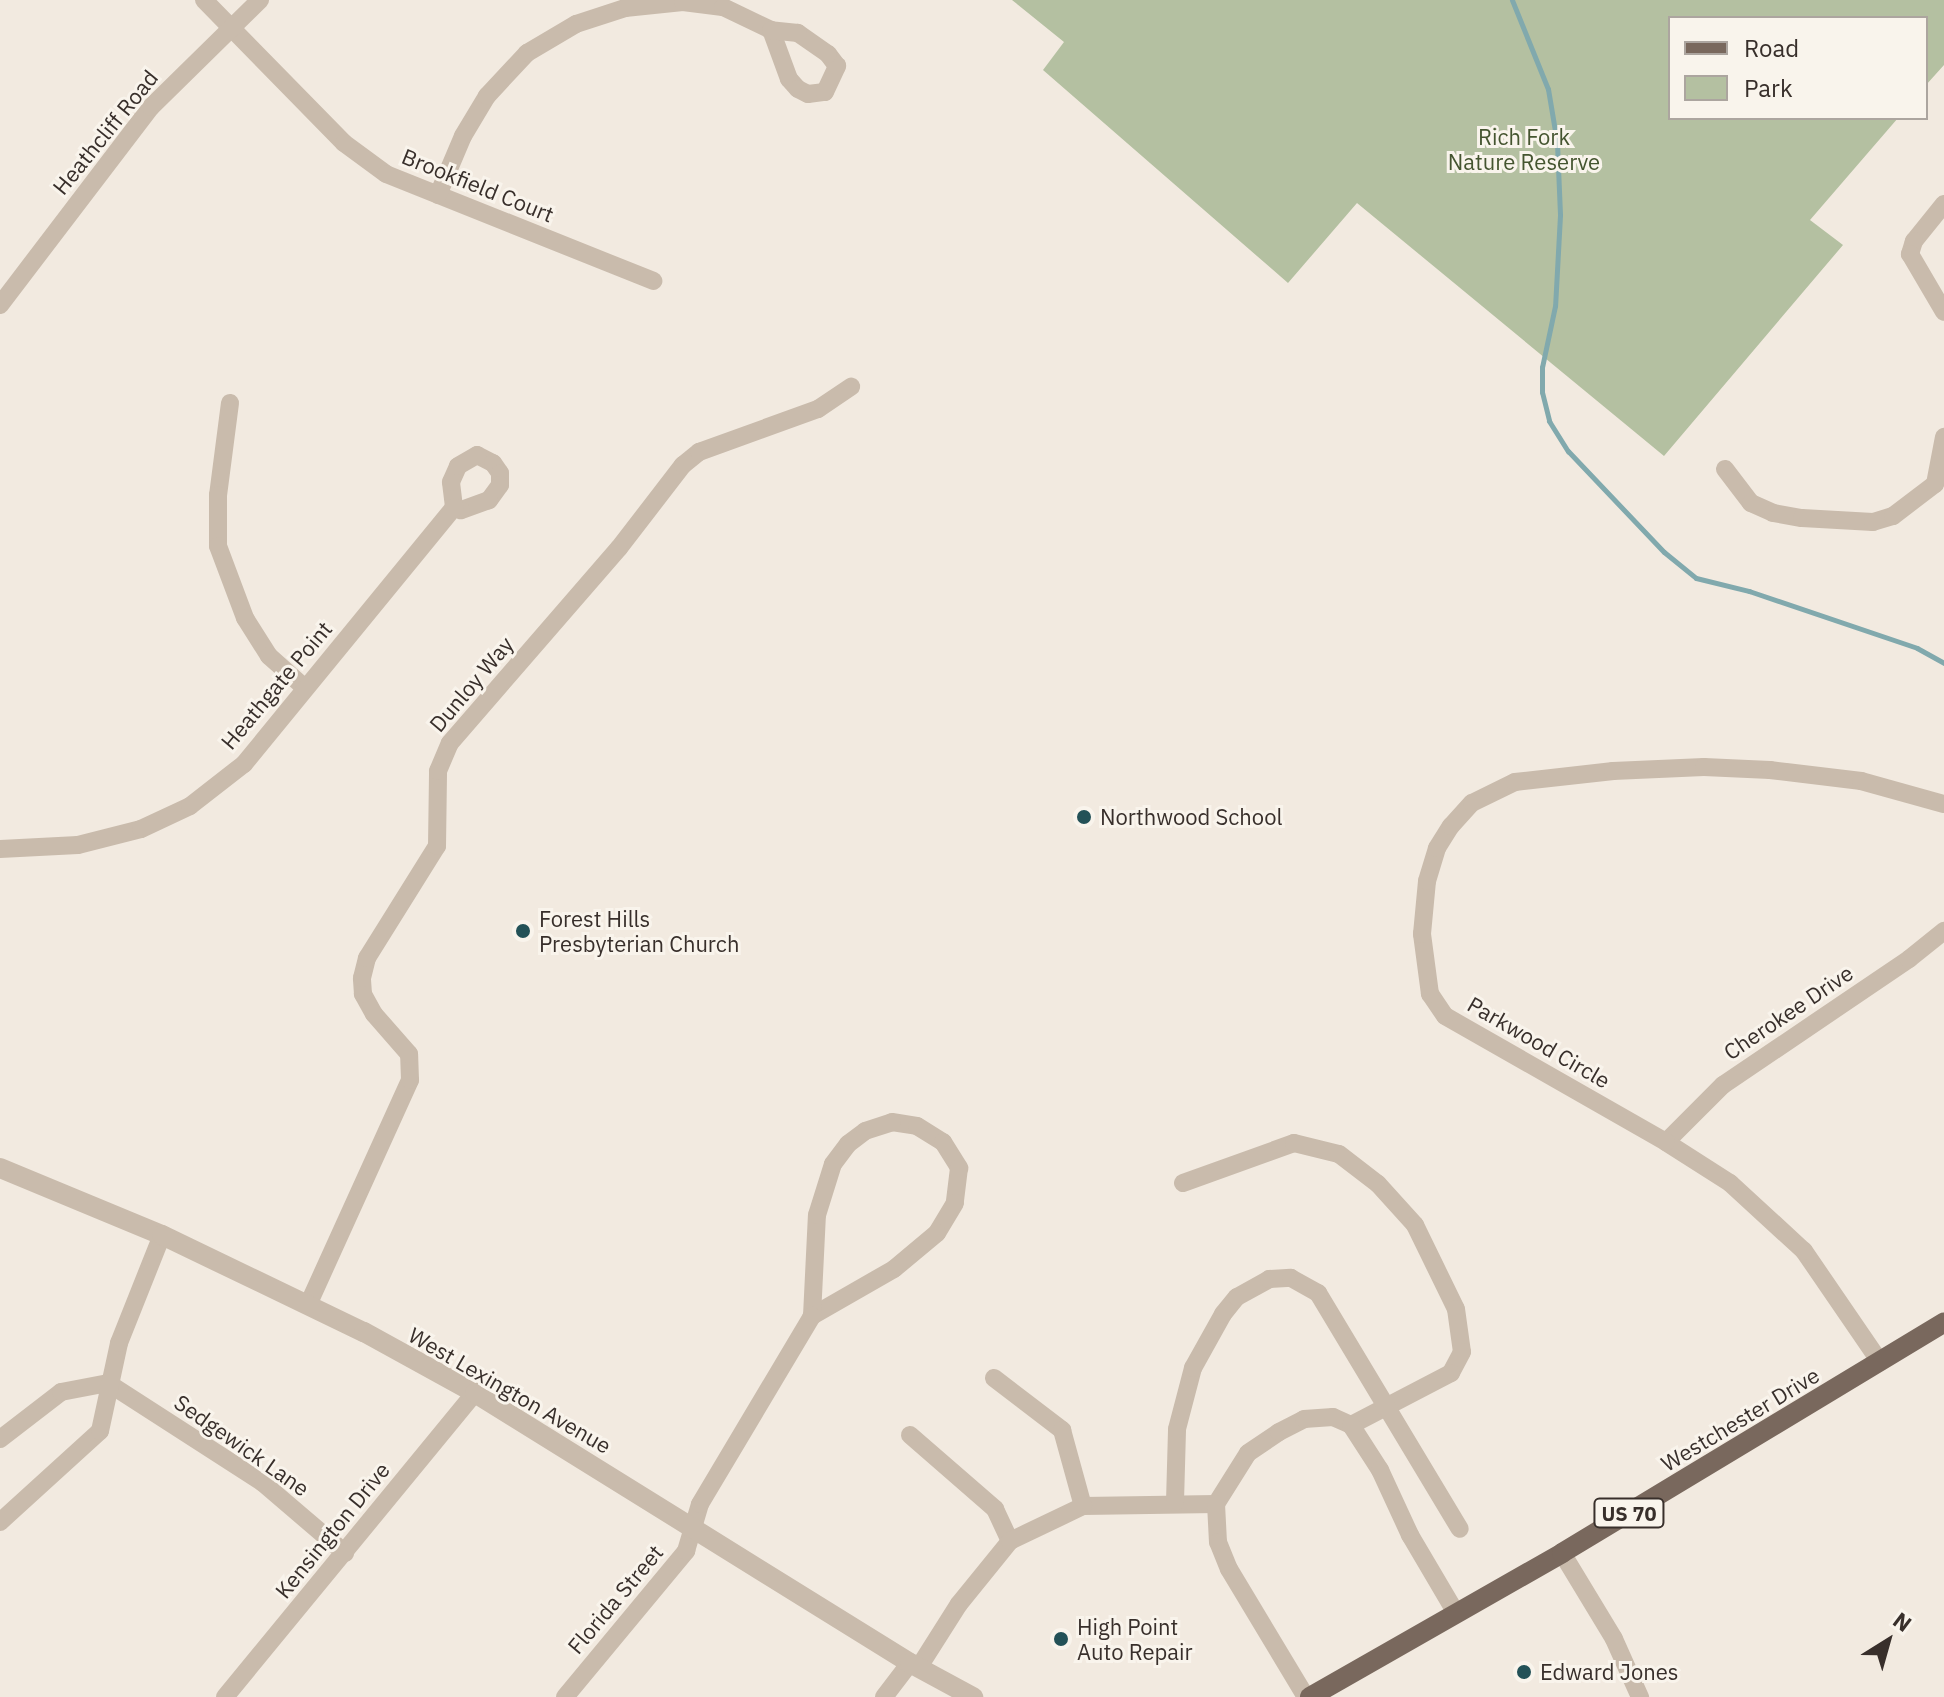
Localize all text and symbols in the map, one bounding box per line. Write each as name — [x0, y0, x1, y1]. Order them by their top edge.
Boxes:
legend — [1668, 16, 1928, 120]
text: Road — [1744, 32, 1799, 64]
street label: Heathcliff Road — [47, 65, 163, 199]
text: Park — [1744, 72, 1793, 104]
park label: Rich Fork Nature Reserve — [1448, 123, 1600, 174]
street label: Brookfield Court — [398, 143, 558, 227]
street label: Heathgate Point — [215, 616, 337, 754]
street label: Dunloy Way — [424, 631, 518, 737]
place label: Northwood School — [1100, 804, 1282, 830]
marker: Northwood School — [1075, 808, 1093, 826]
place label: Forest Hills Presbyterian Church — [539, 905, 739, 956]
marker: Forest Hills Presbyterian Church — [514, 922, 532, 940]
street label: Cherokee Drive — [1718, 959, 1858, 1065]
street label: Parkwood Circle — [1463, 991, 1615, 1093]
street label: West Lexington Avenue — [404, 1321, 616, 1459]
street label: Westchester Drive — [1656, 1361, 1824, 1477]
street label: Sedgewick Lane — [169, 1389, 315, 1501]
street label: Kensington Drive — [269, 1457, 395, 1603]
road number: US 70 — [1593, 1497, 1665, 1529]
street label: Florida Street — [562, 1539, 668, 1659]
north arrow — [1848, 1601, 1928, 1681]
text: N — [1888, 1605, 1918, 1638]
place label: High Point Auto Repair — [1077, 1613, 1193, 1664]
marker: High Point Auto Repair — [1052, 1630, 1070, 1648]
place label: Edward Jones — [1540, 1659, 1679, 1685]
marker: Edward Jones — [1515, 1663, 1533, 1681]

